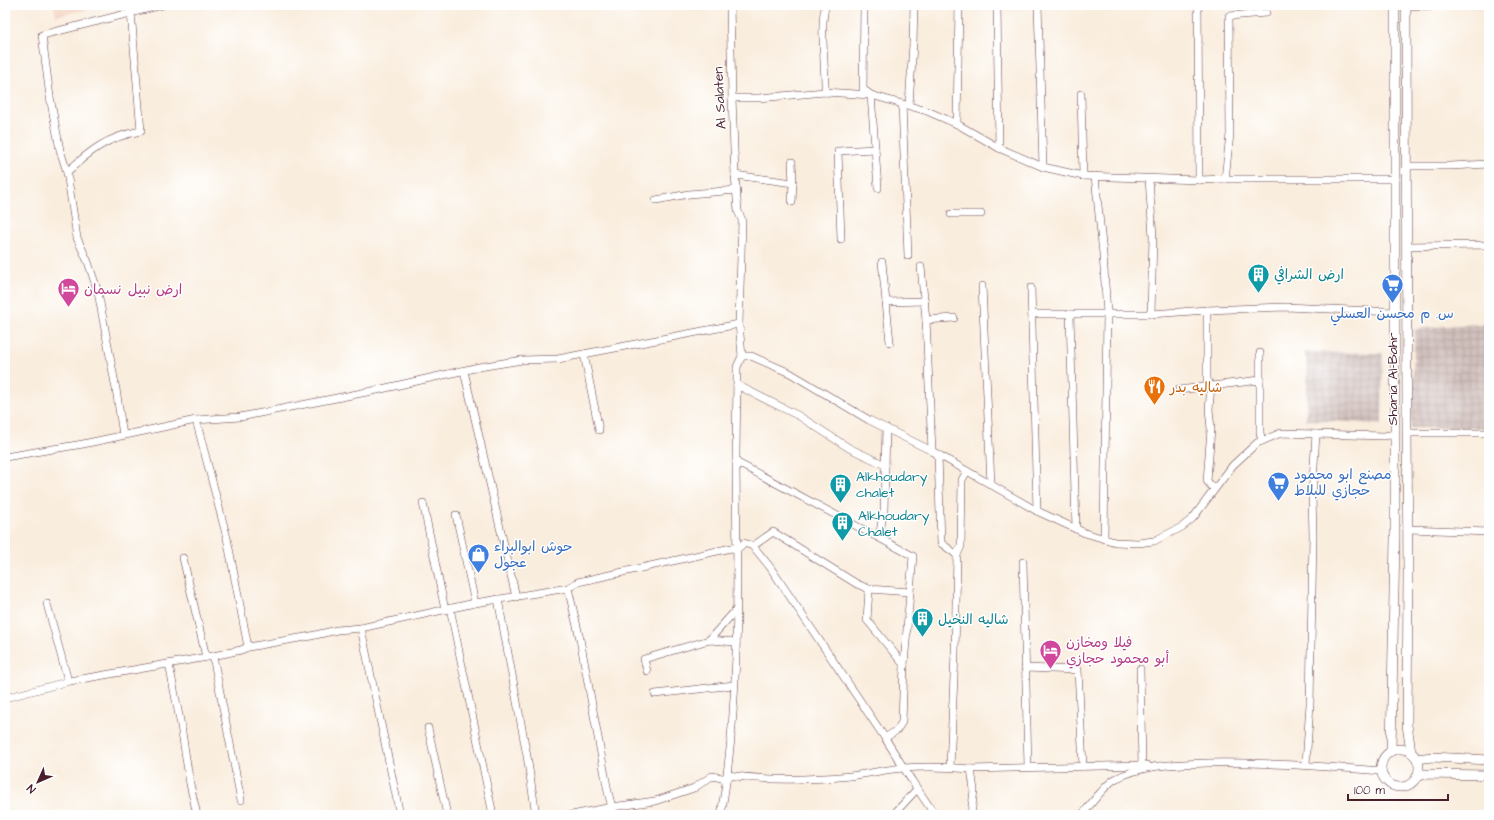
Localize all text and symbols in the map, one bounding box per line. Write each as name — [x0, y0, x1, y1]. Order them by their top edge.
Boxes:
street label: Al Salaten — [708, 66, 732, 130]
building icon: ارض الشرافي — [1246, 261, 1272, 294]
place label: ارض الشرافي — [1274, 265, 1344, 285]
supermarket icon: س. م محسن العسلي — [1379, 272, 1405, 305]
hotel icon: ارض نبيل نسمان — [55, 276, 81, 309]
place label: ارض نبيل نسمان — [84, 280, 182, 300]
place label: س. م محسن العسلي — [1330, 304, 1454, 326]
street label: Sharia Al-Bahr — [1383, 332, 1403, 425]
restaurant icon: شاليه بدر — [1141, 374, 1167, 407]
place label: شاليه بدر — [1169, 378, 1222, 398]
place label: مصنع ابو محمود حجازي للبلاط — [1294, 465, 1391, 501]
place label: Alkhoudary chalet — [856, 467, 928, 503]
supermarket icon: مصنع ابو محمود حجازي للبلاط — [1265, 469, 1291, 502]
building icon: Alkhoudary chalet — [828, 471, 854, 504]
place label: Alkhoudary Chalet — [858, 506, 930, 542]
building icon: Alkhoudary Chalet — [830, 510, 856, 543]
place label: حوش ابوالبراء عجول — [494, 537, 573, 573]
shop icon: حوش ابوالبراء عجول — [466, 541, 492, 574]
building icon: شاليه النخيل — [909, 606, 935, 639]
place label: شاليه النخيل — [938, 610, 1009, 630]
place label: فيلا ومخازن أبو محمود حجازي — [1066, 633, 1169, 669]
hotel icon: فيلا ومخازن أبو محمود حجازي — [1038, 637, 1064, 670]
north arrow — [18, 762, 58, 802]
scale bar — [1348, 776, 1448, 802]
text: N — [23, 781, 39, 796]
text: 100 m — [1354, 782, 1385, 799]

